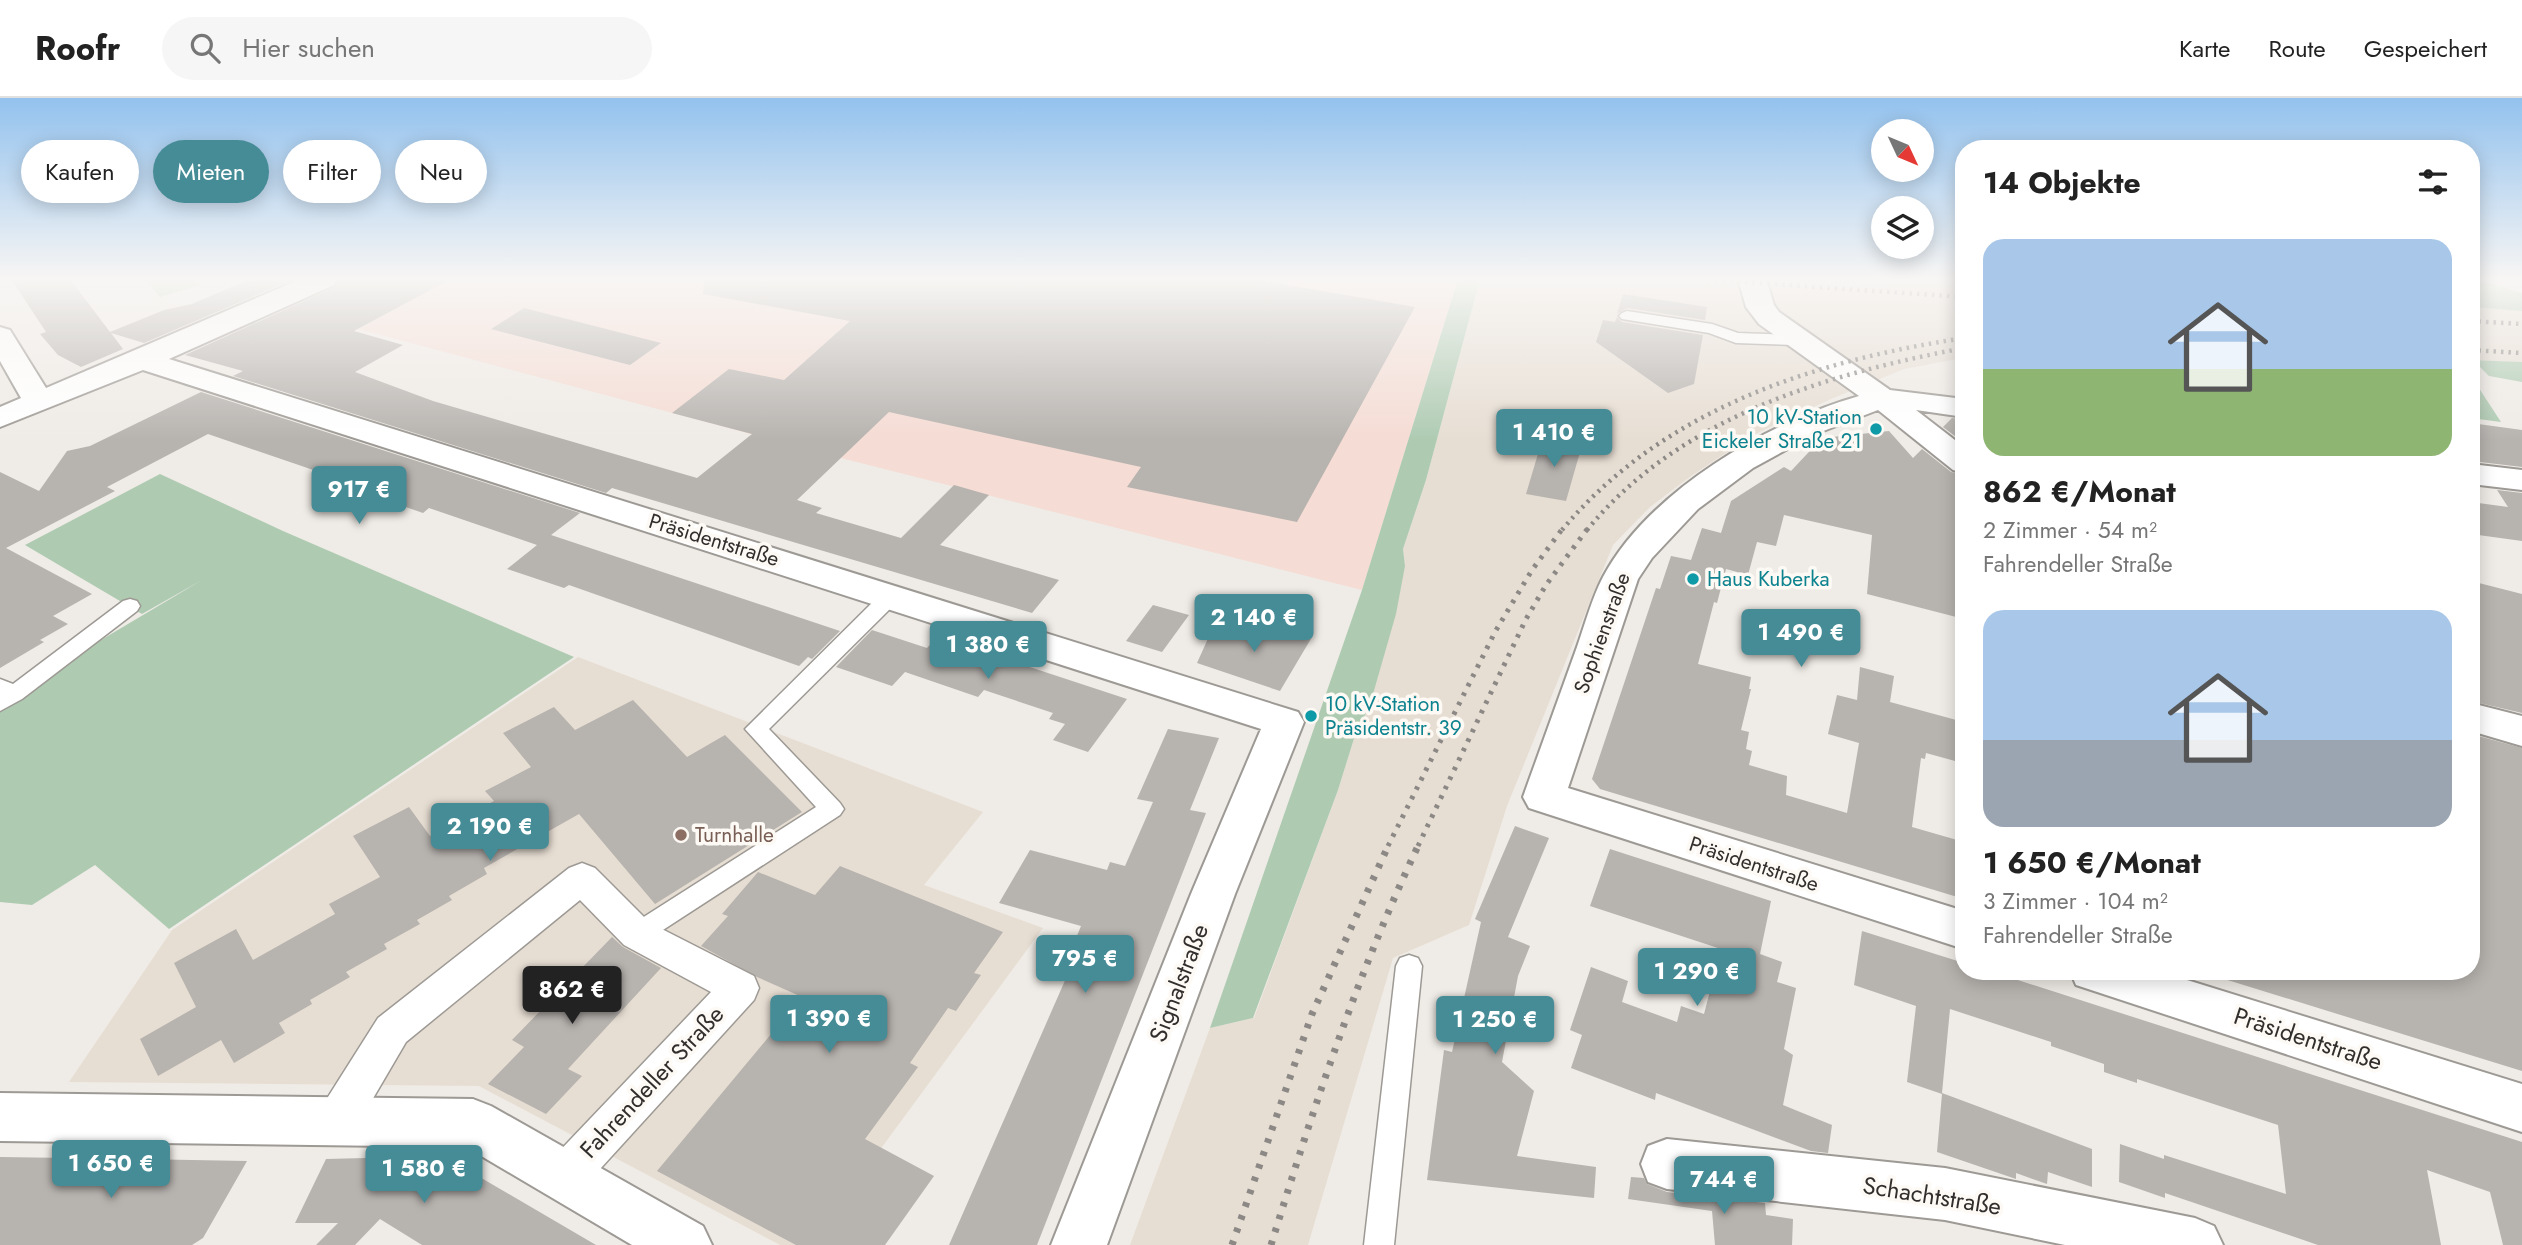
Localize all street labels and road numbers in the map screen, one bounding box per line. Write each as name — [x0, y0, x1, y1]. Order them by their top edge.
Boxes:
street label: Präsidentstraße — [645, 506, 783, 574]
street label: Sophienstraße — [1566, 568, 1638, 698]
street label: Präsidentstraße — [1685, 829, 1823, 899]
street label: Signalstraße — [1140, 919, 1217, 1047]
street label: Fahrendeller Straße — [571, 997, 732, 1166]
street label: Präsidentstraße — [2230, 998, 2387, 1079]
street label: Schachtstraße — [1860, 1167, 2004, 1224]

